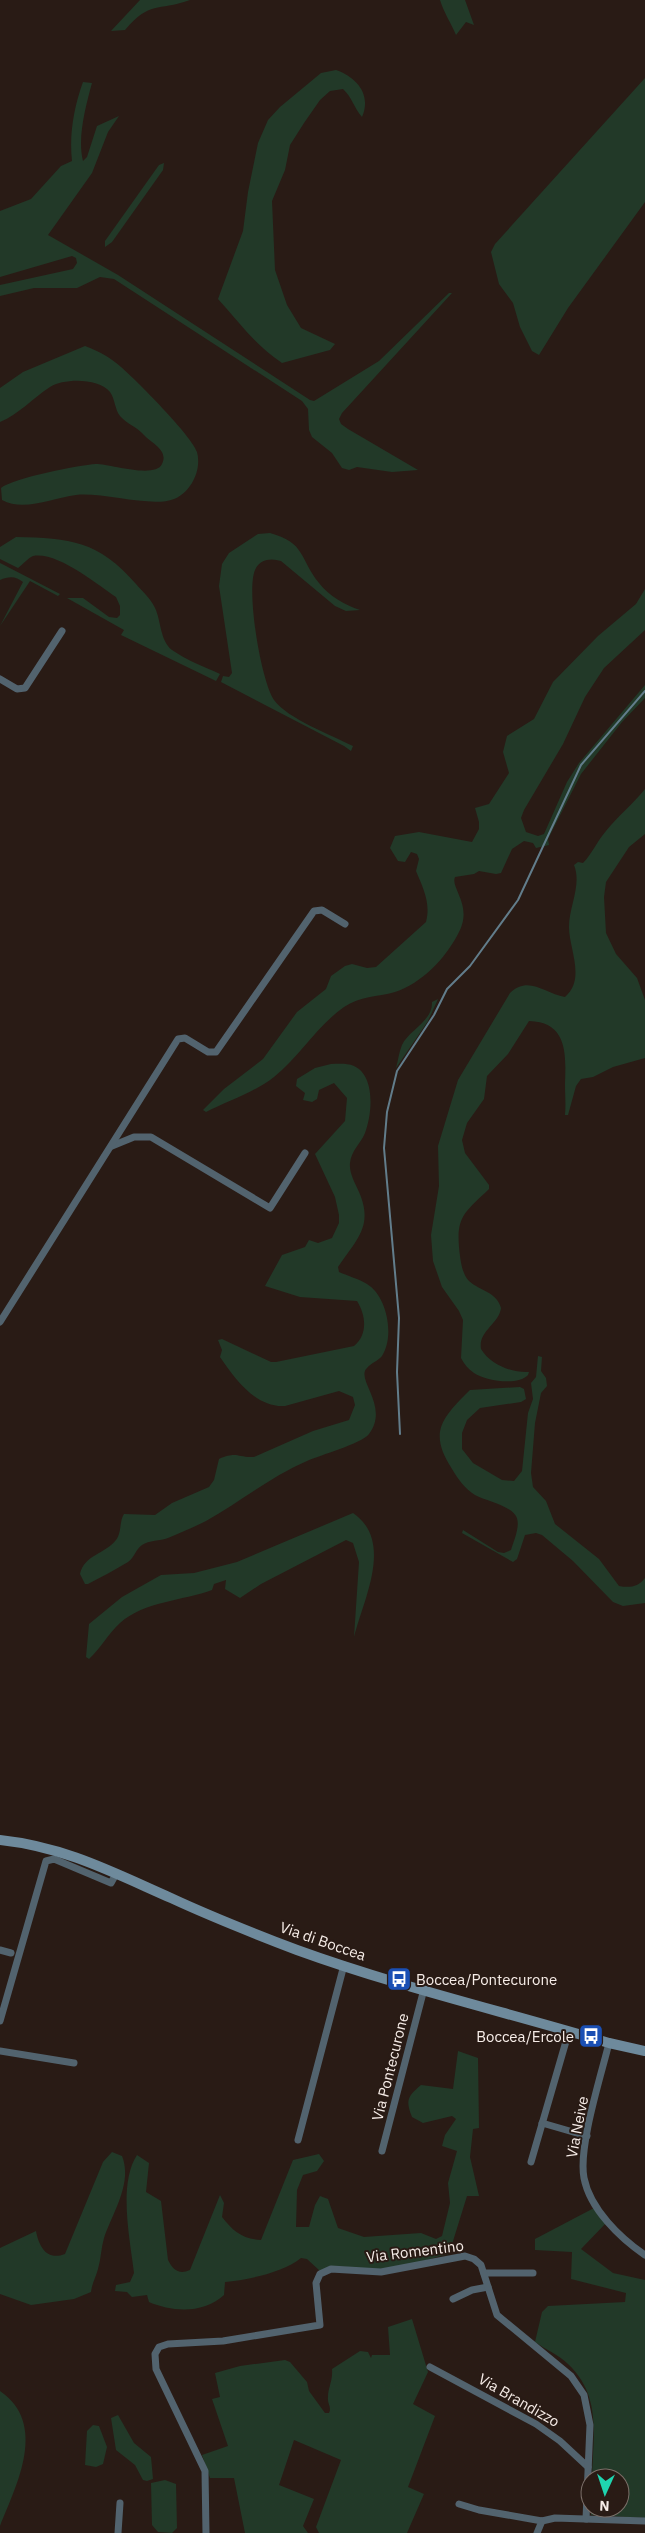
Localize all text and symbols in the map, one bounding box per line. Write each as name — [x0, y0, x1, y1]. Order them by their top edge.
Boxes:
street label: Via di Boccea — [277, 1917, 369, 1965]
bus stop icon: Boccea/Pontecurone — [386, 1966, 412, 1992]
place label: Boccea/Pontecurone — [416, 1970, 557, 1989]
street label: Via Pontecurone — [367, 2011, 413, 2123]
bus stop icon: Boccea/Ercole — [578, 2023, 604, 2049]
place label: Boccea/Ercole — [476, 2027, 574, 2046]
street label: Via Neive — [562, 2094, 592, 2160]
street label: Via Romentino — [365, 2236, 465, 2266]
street label: Via Brandizzo — [475, 2369, 563, 2431]
north arrow — [580, 2468, 630, 2518]
text: N — [599, 2497, 610, 2515]

